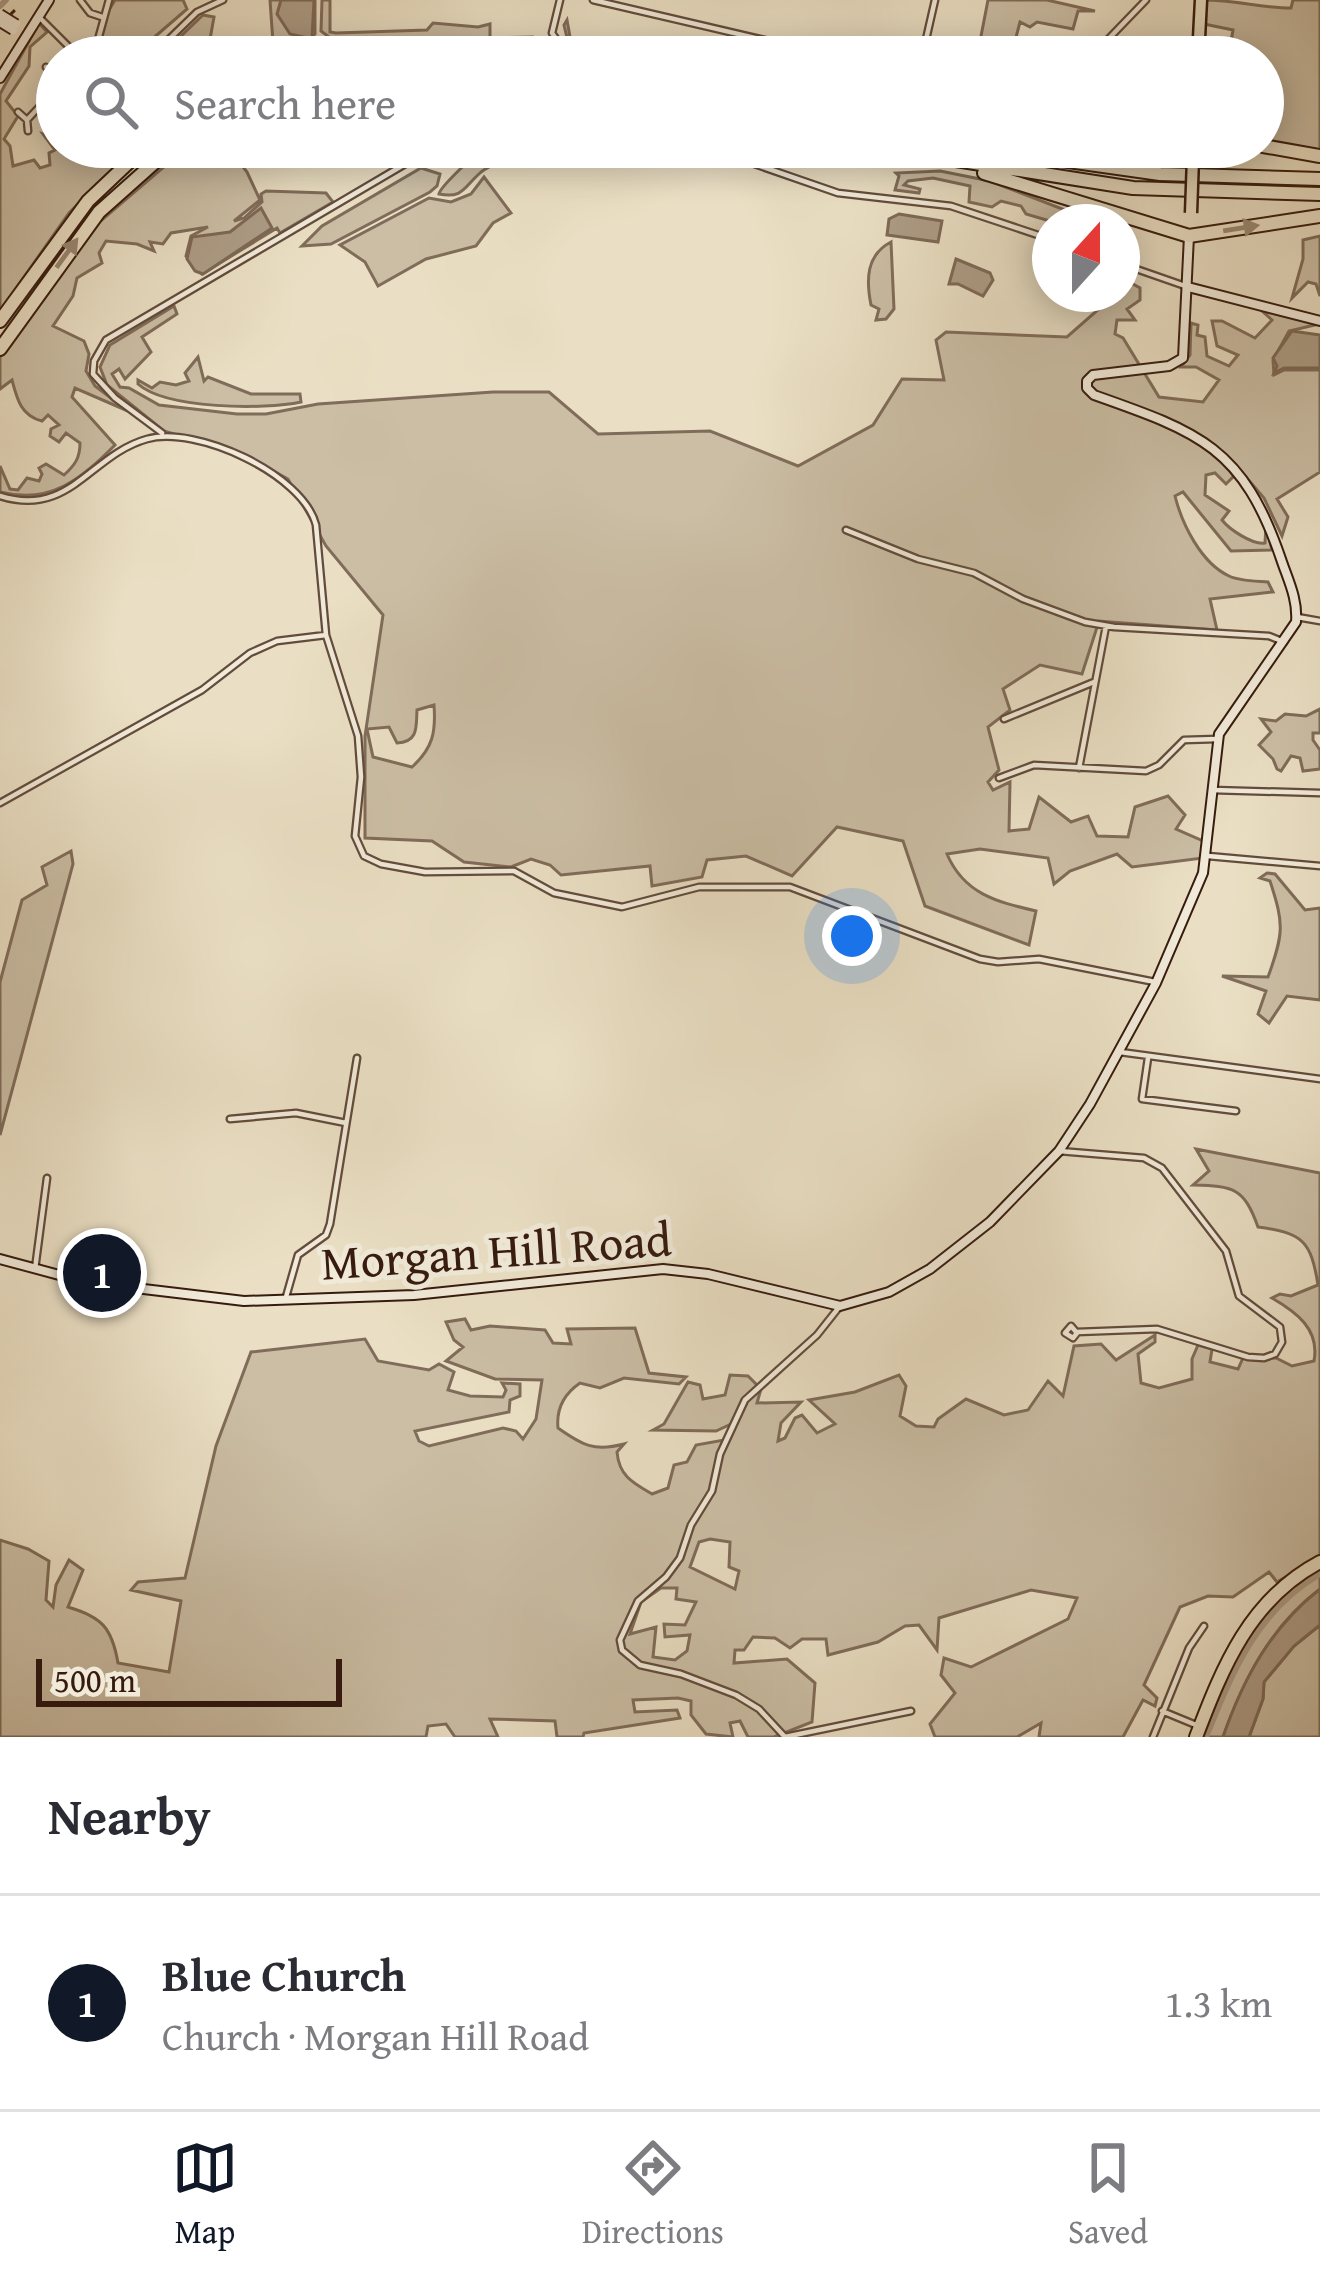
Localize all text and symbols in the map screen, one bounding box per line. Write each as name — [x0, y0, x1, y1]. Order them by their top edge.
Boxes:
search box — [36, 36, 1284, 168]
icon: search — [78, 69, 144, 135]
text: Search here — [174, 70, 396, 135]
north arrow — [1032, 204, 1140, 312]
one-way arrow — [1222, 219, 1260, 237]
one-way arrow — [54, 237, 78, 269]
your location — [822, 906, 882, 966]
street label: Morgan Hill Road — [318, 1202, 674, 1298]
pin: 1 — [63, 1228, 141, 1318]
scale bar — [36, 1653, 342, 1706]
text: 500 m — [54, 1656, 136, 1704]
text: Nearby — [48, 1778, 211, 1853]
text: Blue Church — [162, 1942, 406, 2007]
text: 1 — [77, 1974, 97, 2031]
text: 1.3 km — [1165, 1974, 1272, 2031]
text: Church · Morgan Hill Road — [162, 2007, 589, 2064]
tab: Map — [172, 2135, 238, 2255]
tab: Directions — [582, 2135, 724, 2255]
tab: Saved — [1068, 2135, 1148, 2255]

